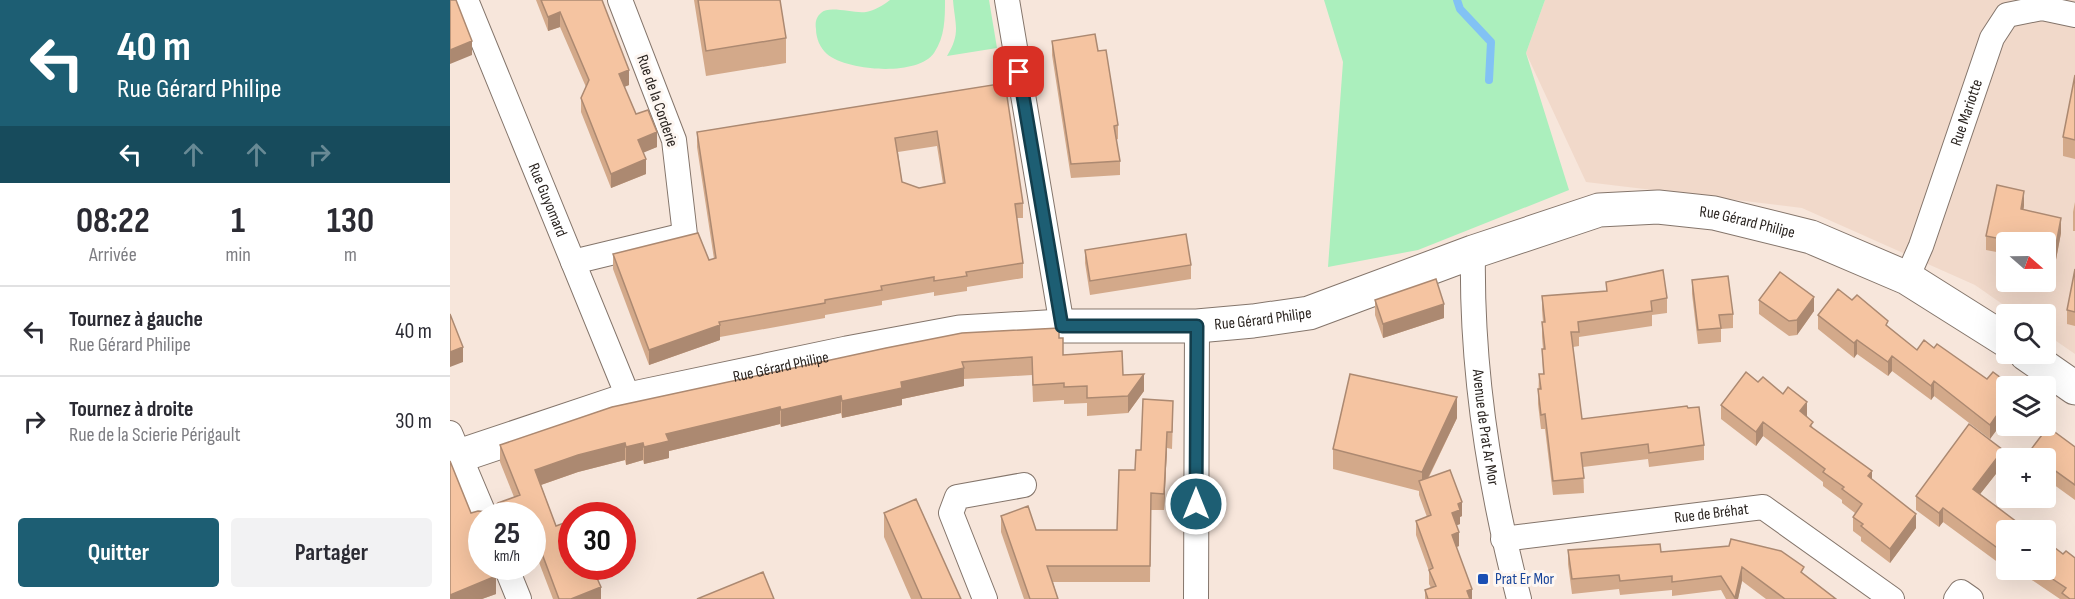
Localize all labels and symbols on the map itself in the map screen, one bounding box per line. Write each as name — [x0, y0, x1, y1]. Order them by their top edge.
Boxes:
pin — [993, 46, 1044, 97]
street label: Rue de la Corderie — [632, 52, 682, 150]
street label: Rue Mariotte — [1946, 77, 1987, 148]
street label: Rue Guyomard — [524, 160, 571, 240]
street label: Rue Gérard Philipe — [1699, 202, 1797, 242]
north arrow — [1996, 232, 2056, 292]
street label: Rue Gérard Philipe — [1214, 303, 1313, 334]
street label: Rue Gérard Philipe — [731, 348, 831, 386]
street label: Avenue de Prat Ar Mor — [1468, 367, 1503, 487]
position arrow — [1164, 472, 1228, 536]
street label: Rue de Bréhat — [1673, 499, 1750, 527]
speed limit sign: 30 — [558, 502, 636, 580]
place label: Prat Er Mor — [1495, 570, 1555, 589]
marker: Prat Er Mor — [1476, 572, 1490, 586]

